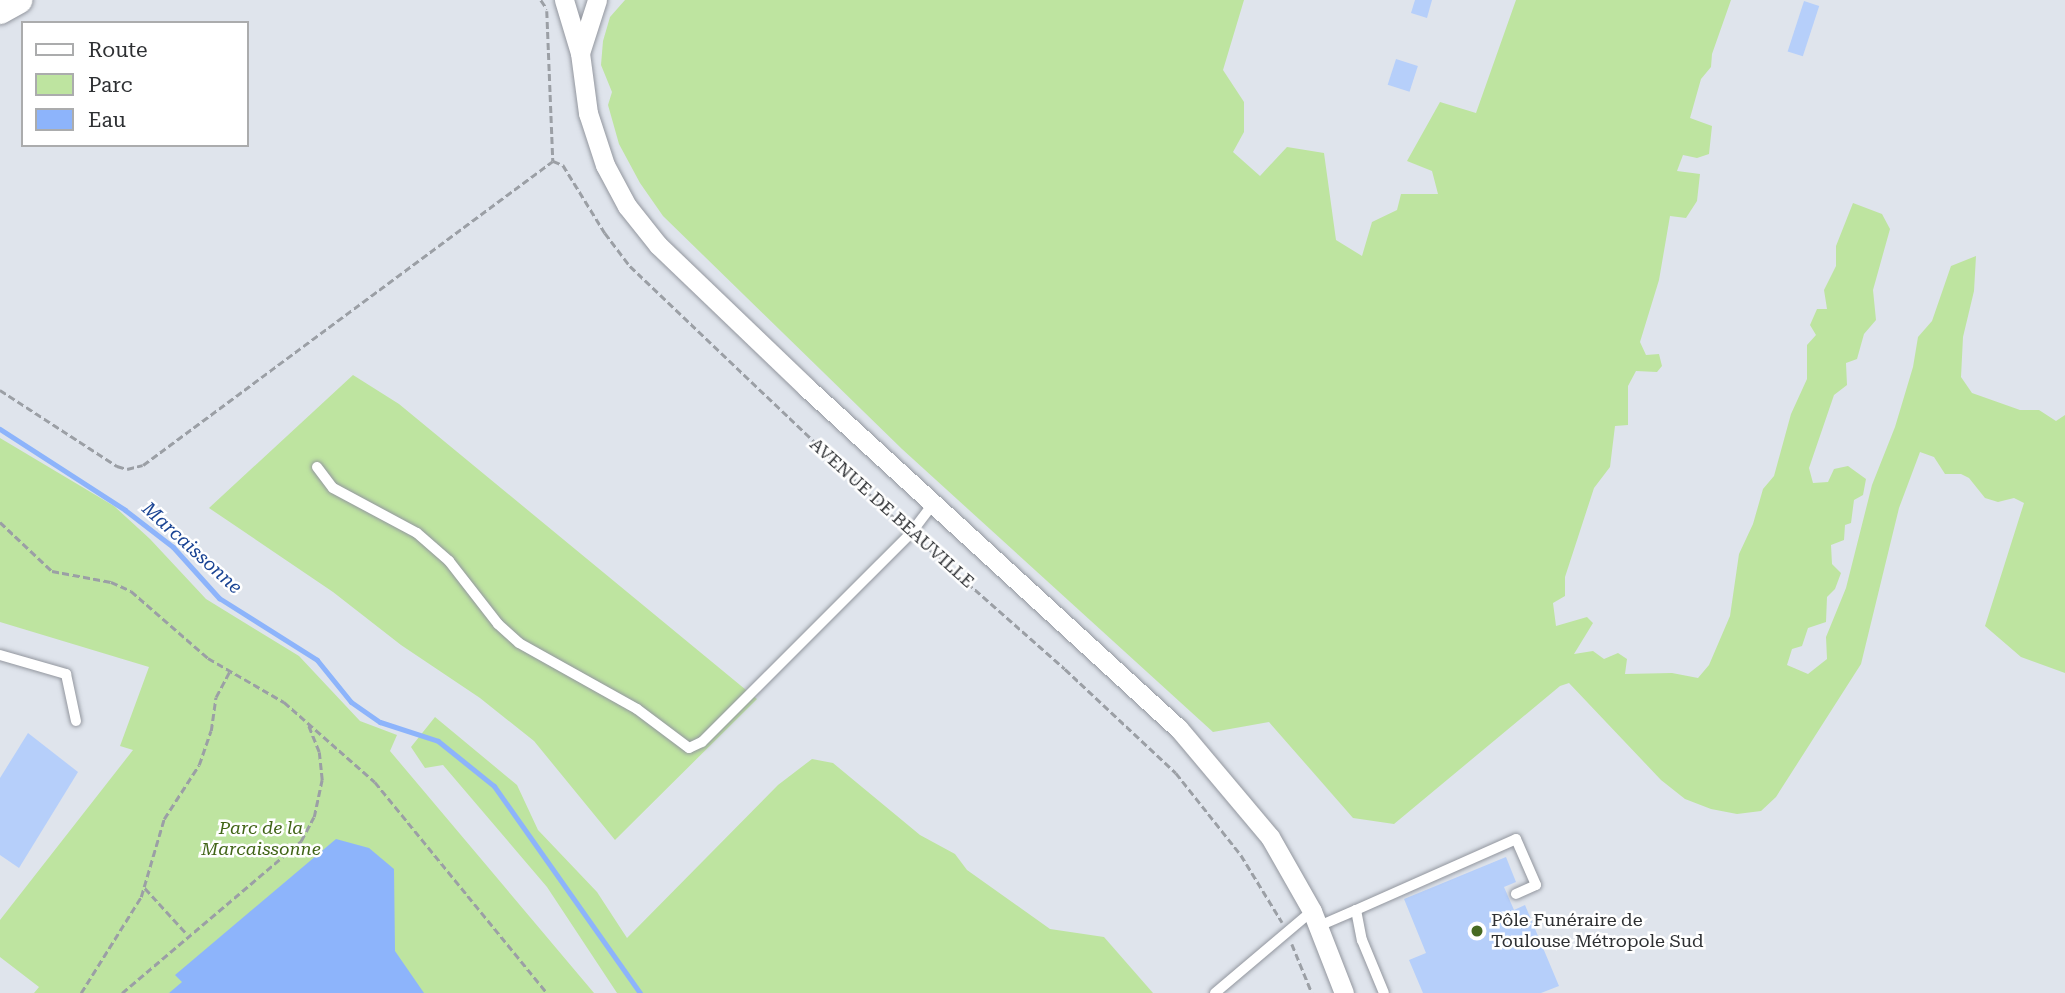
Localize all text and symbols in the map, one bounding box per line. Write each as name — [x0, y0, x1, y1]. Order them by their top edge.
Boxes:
legend — [21, 21, 248, 147]
text: Route — [88, 38, 147, 62]
text: Parc — [88, 73, 132, 97]
text: Eau — [88, 108, 126, 132]
street label: AVENUE DE BEAUVILLE — [805, 433, 979, 593]
water label: Marcaissonne — [138, 497, 246, 599]
park label: Parc de la Marcaissonne — [201, 818, 321, 860]
place label: Pôle Funéraire de Toulouse Métropole Sud — [1491, 910, 1704, 953]
marker: Pôle Funéraire de Toulouse Métropole Sud — [1469, 923, 1485, 939]

